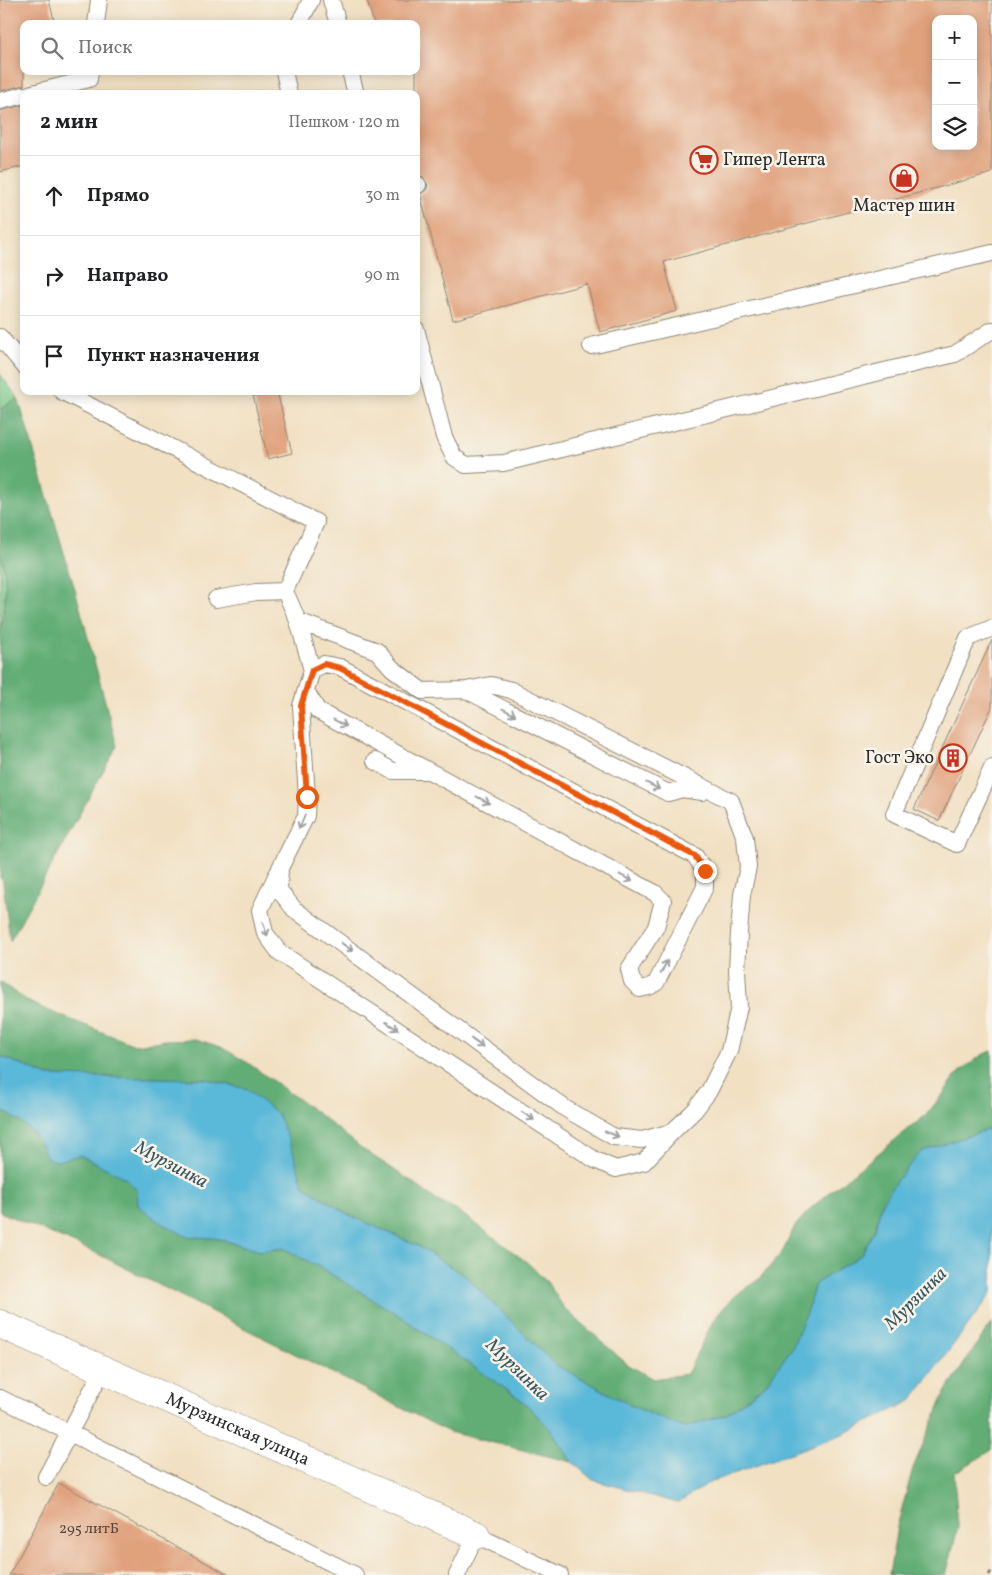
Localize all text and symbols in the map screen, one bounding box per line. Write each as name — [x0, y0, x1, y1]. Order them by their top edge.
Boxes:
map controls — [932, 15, 977, 150]
button: + — [932, 15, 977, 60]
search box — [20, 20, 420, 75]
icon: search — [38, 34, 66, 62]
text: Поиск — [78, 35, 132, 61]
button: − — [932, 60, 977, 105]
button: layers — [932, 105, 977, 150]
text: 2 мин — [40, 108, 98, 137]
text: Пешком · 120 m — [289, 112, 400, 134]
supermarket icon: Гипер Лента — [689, 145, 719, 175]
place label: Гипер Лента — [723, 148, 826, 173]
shop icon: Мастер шин — [889, 163, 919, 193]
icon: ahead — [40, 182, 68, 210]
text: Прямо — [87, 183, 149, 209]
text: 30 m — [365, 185, 400, 207]
place label: Мастер шин — [853, 194, 955, 219]
icon: right — [40, 262, 68, 290]
text: Направо — [87, 263, 169, 289]
text: 90 m — [364, 265, 400, 287]
icon: arrive — [40, 342, 68, 370]
text: Пункт назначения — [87, 343, 260, 369]
one-way arrow — [501, 708, 516, 717]
one-way arrow — [332, 719, 347, 728]
building icon: Гост Эко — [938, 743, 968, 773]
place label: Гост Эко — [865, 746, 934, 771]
one-way arrow — [646, 781, 661, 791]
route start — [296, 786, 319, 809]
one-way arrow — [475, 796, 490, 806]
one-way arrow — [297, 814, 307, 829]
route end — [694, 860, 717, 883]
one-way arrow — [618, 873, 633, 883]
one-way arrow — [261, 920, 271, 936]
one-way arrow — [340, 942, 354, 952]
one-way arrow — [660, 960, 669, 975]
one-way arrow — [385, 1021, 399, 1031]
one-way arrow — [470, 1038, 484, 1049]
one-way arrow — [520, 1111, 534, 1121]
one-way arrow — [604, 1130, 619, 1139]
water label: Мурзинка — [129, 1134, 212, 1195]
water label: Мурзинка — [878, 1262, 953, 1337]
water label: Мурзинка — [479, 1332, 555, 1407]
street label: Мурзинская улица — [162, 1387, 314, 1472]
house number: 295 литБ — [59, 1519, 119, 1540]

